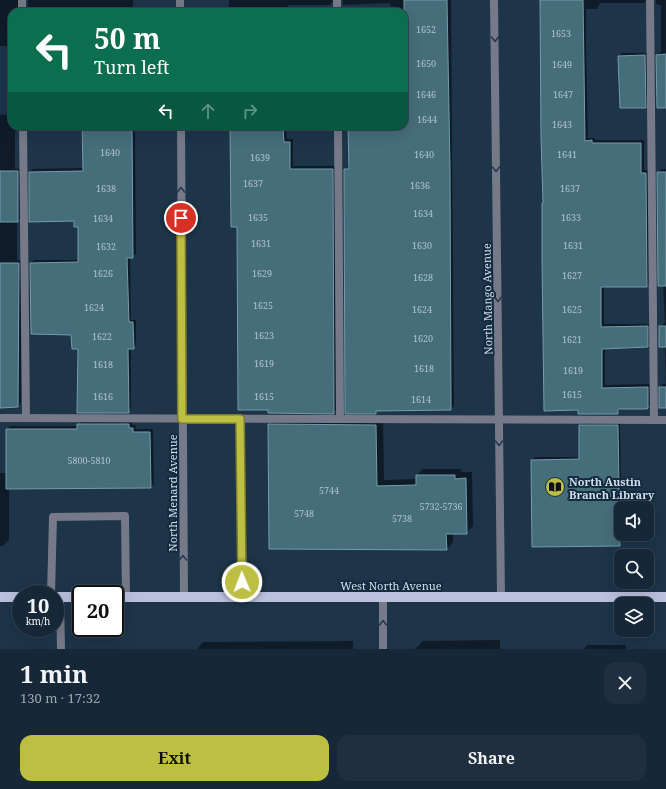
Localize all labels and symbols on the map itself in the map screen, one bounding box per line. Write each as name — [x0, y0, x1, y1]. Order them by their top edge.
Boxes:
house number: 1652 — [416, 23, 436, 36]
house number: 1653 — [551, 27, 571, 40]
one-way arrow — [491, 36, 499, 42]
house number: 1650 — [416, 57, 436, 70]
house number: 1649 — [552, 58, 572, 71]
house number: 1646 — [416, 88, 436, 101]
house number: 1647 — [553, 88, 573, 101]
house number: 1644 — [417, 113, 437, 126]
house number: 1643 — [552, 118, 572, 131]
house number: 1640 — [100, 146, 120, 159]
house number: 1640 — [414, 148, 434, 161]
house number: 1641 — [557, 148, 577, 161]
house number: 1639 — [250, 151, 270, 164]
one-way arrow — [492, 166, 500, 172]
house number: 1637 — [243, 177, 263, 190]
house number: 1636 — [410, 179, 430, 192]
house number: 1638 — [96, 182, 116, 195]
house number: 1637 — [560, 182, 580, 195]
one-way arrow — [177, 187, 185, 193]
pin — [164, 201, 198, 235]
house number: 1634 — [413, 207, 433, 220]
house number: 1635 — [248, 211, 268, 224]
house number: 1633 — [561, 211, 581, 224]
house number: 1634 — [93, 212, 113, 225]
house number: 1631 — [251, 237, 271, 250]
house number: 1630 — [412, 239, 432, 252]
house number: 1631 — [563, 239, 583, 252]
house number: 1632 — [96, 240, 116, 253]
street label: North Mango Avenue — [479, 243, 495, 355]
house number: 1626 — [93, 267, 113, 280]
house number: 1629 — [252, 267, 272, 280]
house number: 1627 — [562, 269, 582, 282]
house number: 1628 — [413, 271, 433, 284]
one-way arrow — [494, 296, 502, 302]
house number: 1625 — [253, 299, 273, 312]
house number: 1624 — [84, 301, 104, 314]
house number: 1624 — [412, 303, 432, 316]
house number: 1625 — [562, 303, 582, 316]
house number: 1623 — [254, 329, 274, 342]
house number: 1622 — [92, 330, 112, 343]
house number: 1620 — [413, 332, 433, 345]
house number: 1621 — [562, 333, 582, 346]
house number: 1619 — [254, 357, 274, 370]
house number: 1618 — [93, 358, 113, 371]
house number: 1618 — [414, 362, 434, 375]
house number: 1619 — [563, 364, 583, 377]
house number: 1615 — [562, 388, 582, 401]
house number: 1616 — [93, 390, 113, 403]
house number: 1615 — [254, 390, 274, 403]
house number: 1614 — [411, 393, 431, 406]
street label: North Menard Avenue — [165, 434, 180, 552]
one-way arrow — [495, 440, 503, 446]
house number: 5800-5810 — [67, 454, 111, 467]
place label: North Austin Branch Library — [569, 474, 655, 502]
library icon: North Austin Branch Library — [544, 476, 566, 498]
house number: 5744 — [319, 484, 339, 497]
house number: 5732-5736 — [419, 500, 463, 513]
house number: 5748 — [294, 507, 314, 520]
house number: 5738 — [392, 512, 412, 525]
one-way arrow — [179, 555, 187, 561]
position arrow — [221, 561, 263, 603]
street label: West North Avenue — [340, 578, 442, 593]
speed limit sign: 20 — [72, 585, 124, 637]
one-way arrow — [379, 620, 387, 626]

